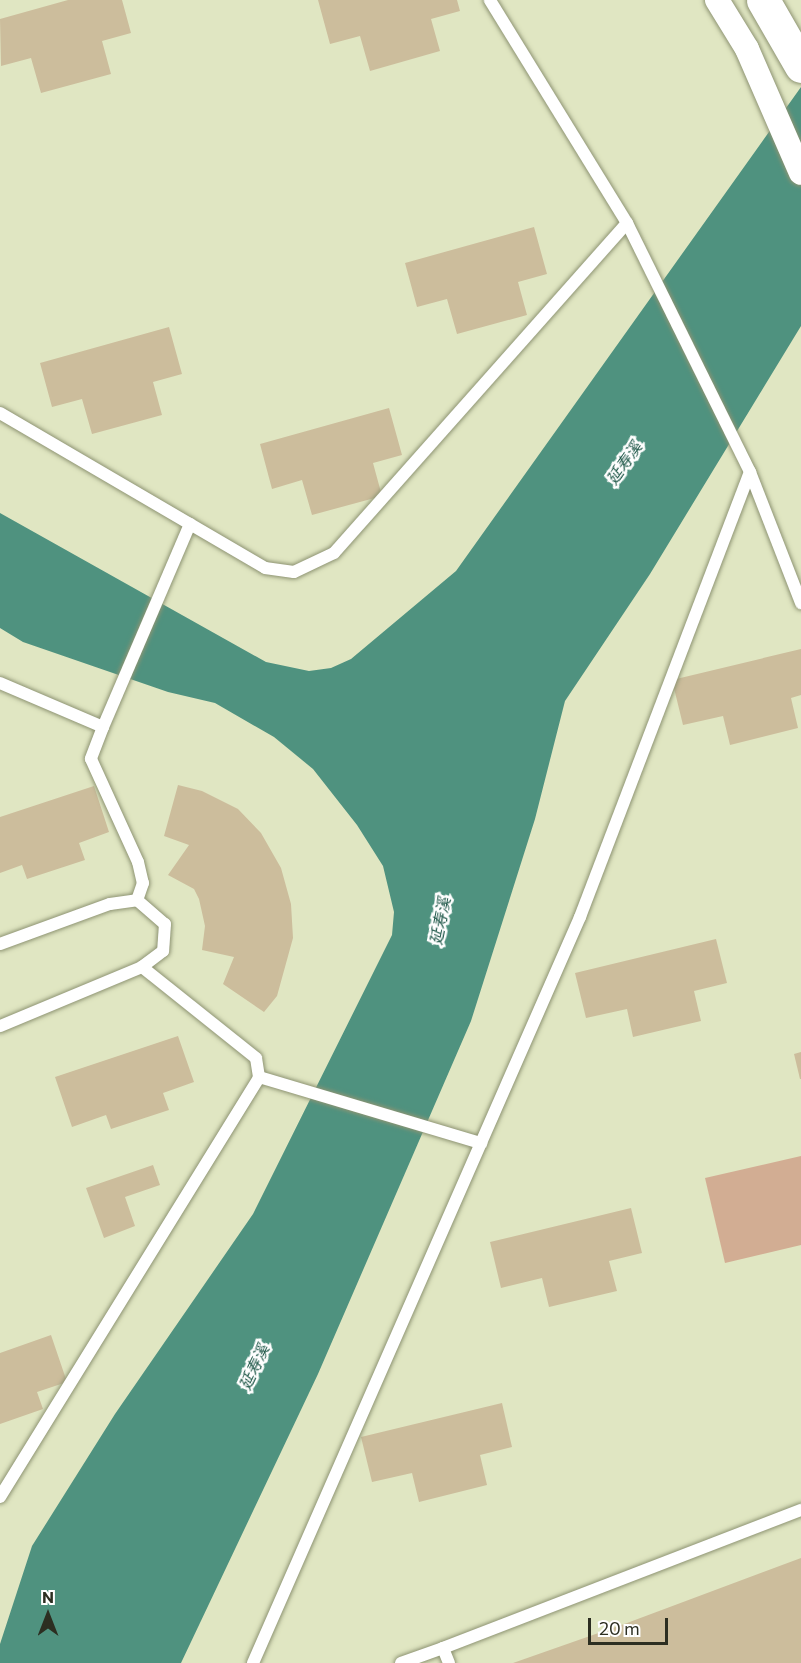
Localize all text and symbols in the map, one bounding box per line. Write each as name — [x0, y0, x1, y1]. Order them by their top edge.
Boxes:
water label: 延寿溪 — [602, 438, 646, 488]
water label: 延寿溪 — [426, 896, 454, 946]
water label: 延寿溪 — [235, 1341, 273, 1393]
north arrow — [18, 1585, 78, 1645]
text: N — [42, 1587, 54, 1606]
scale bar — [591, 1606, 670, 1644]
text: 20 m — [599, 1617, 640, 1639]

